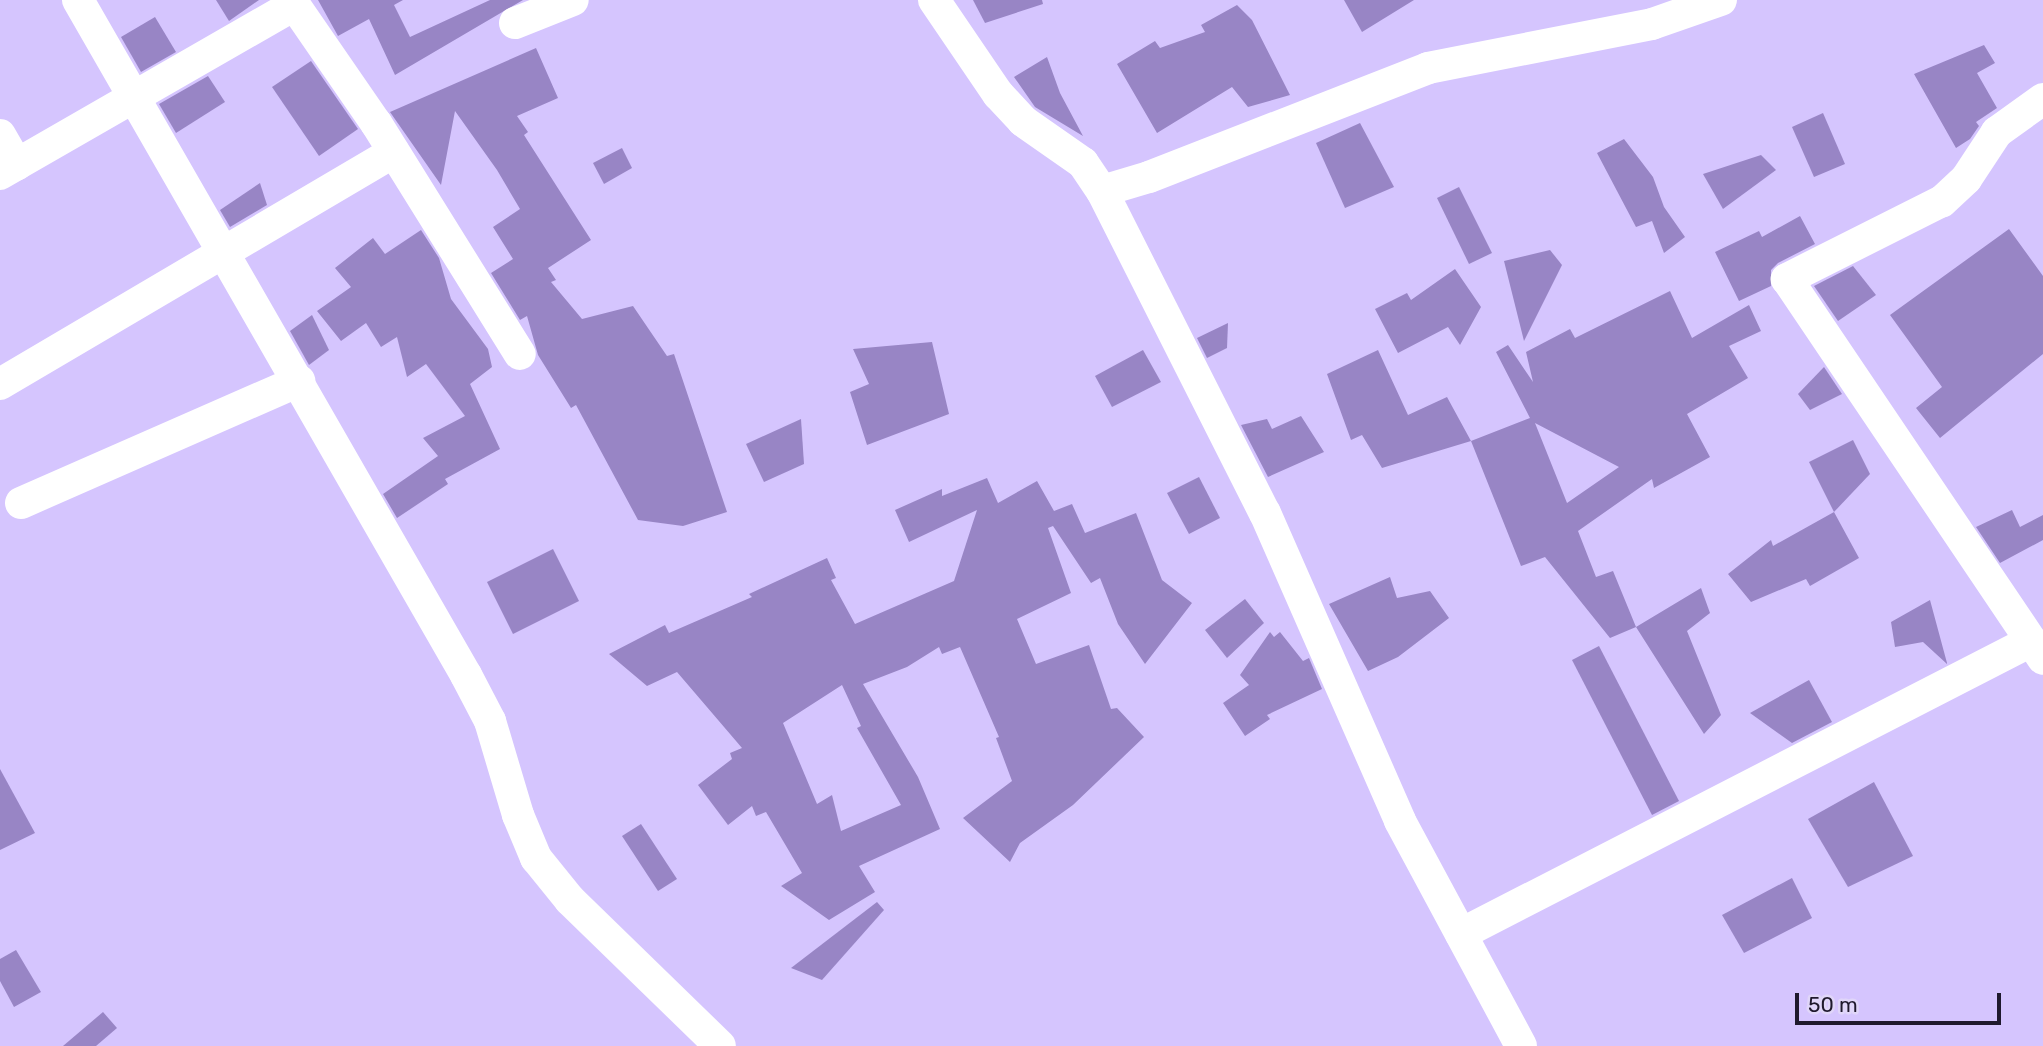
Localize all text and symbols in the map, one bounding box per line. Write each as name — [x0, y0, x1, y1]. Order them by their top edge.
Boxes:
scale bar — [1798, 979, 2004, 1023]
text: 50 m — [1808, 992, 1858, 1017]

